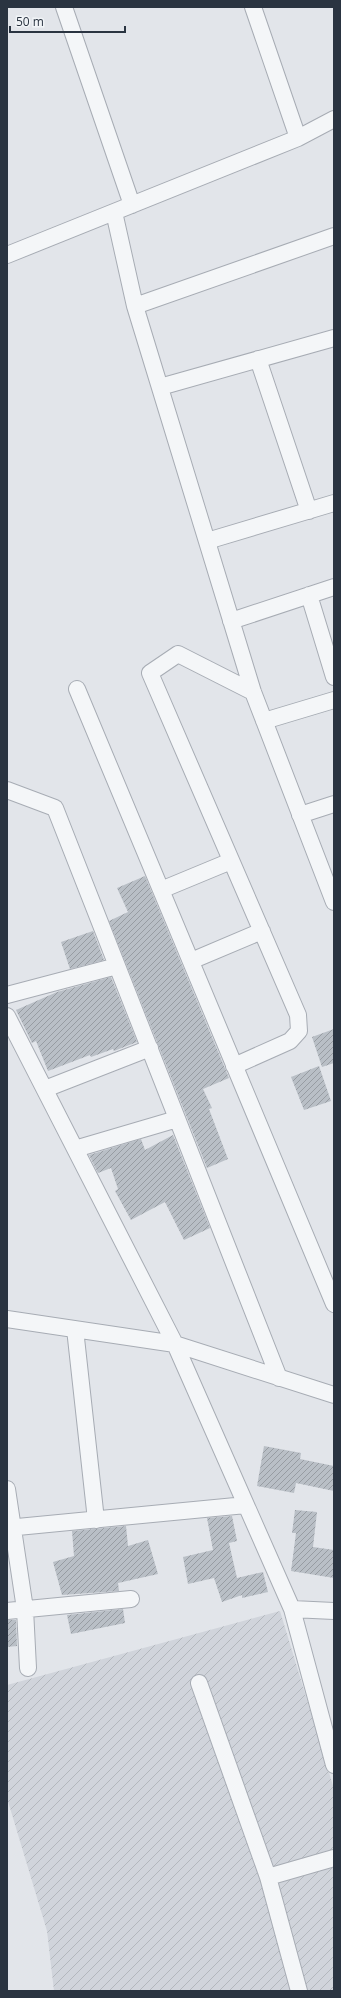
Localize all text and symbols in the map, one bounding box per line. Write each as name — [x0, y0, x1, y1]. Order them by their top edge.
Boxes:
scale bar — [10, 8, 125, 34]
text: 50 m — [16, 13, 44, 30]

